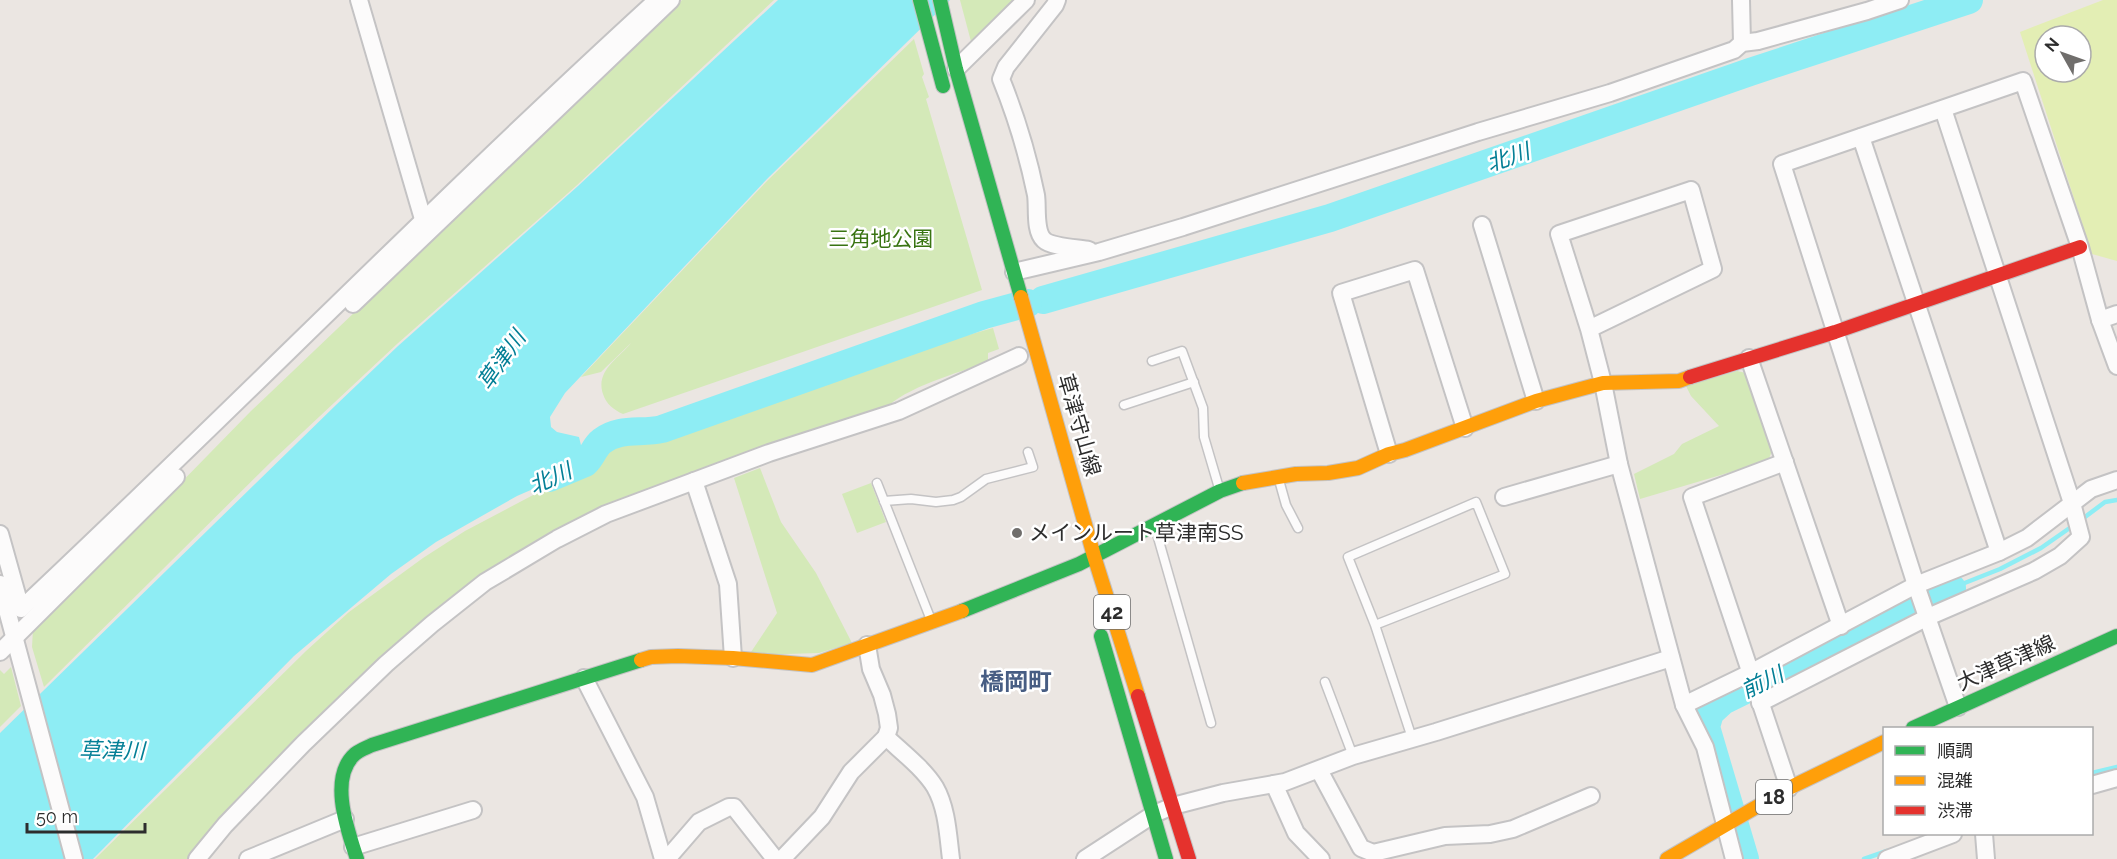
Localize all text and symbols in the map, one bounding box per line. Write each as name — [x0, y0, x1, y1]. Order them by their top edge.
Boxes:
north arrow — [2033, 24, 2093, 84]
text: N — [2041, 34, 2063, 55]
water label: 北川 — [1483, 137, 1535, 176]
park label: 三角地公園 — [829, 226, 934, 251]
water label: 草津川 — [471, 324, 532, 394]
street label: 草津守山線 — [1053, 371, 1106, 479]
water label: 北川 — [525, 456, 577, 499]
place label: メインルート草津南SS — [1029, 520, 1244, 545]
marker: メインルート草津南SS — [1010, 526, 1024, 540]
road number: 42 — [1094, 595, 1130, 629]
street label: 大津草津線 — [1953, 630, 2059, 695]
water label: 前川 — [1737, 660, 1789, 703]
district label: 橋岡町 — [980, 667, 1052, 696]
legend — [1883, 727, 2093, 835]
water label: 草津川 — [79, 736, 147, 764]
text: 順調 — [1937, 740, 1973, 761]
text: 混雑 — [1937, 770, 1973, 791]
road number: 18 — [1756, 780, 1792, 814]
scale bar — [27, 796, 146, 834]
text: 渋滞 — [1937, 800, 1973, 821]
text: 50 m — [36, 806, 78, 827]

